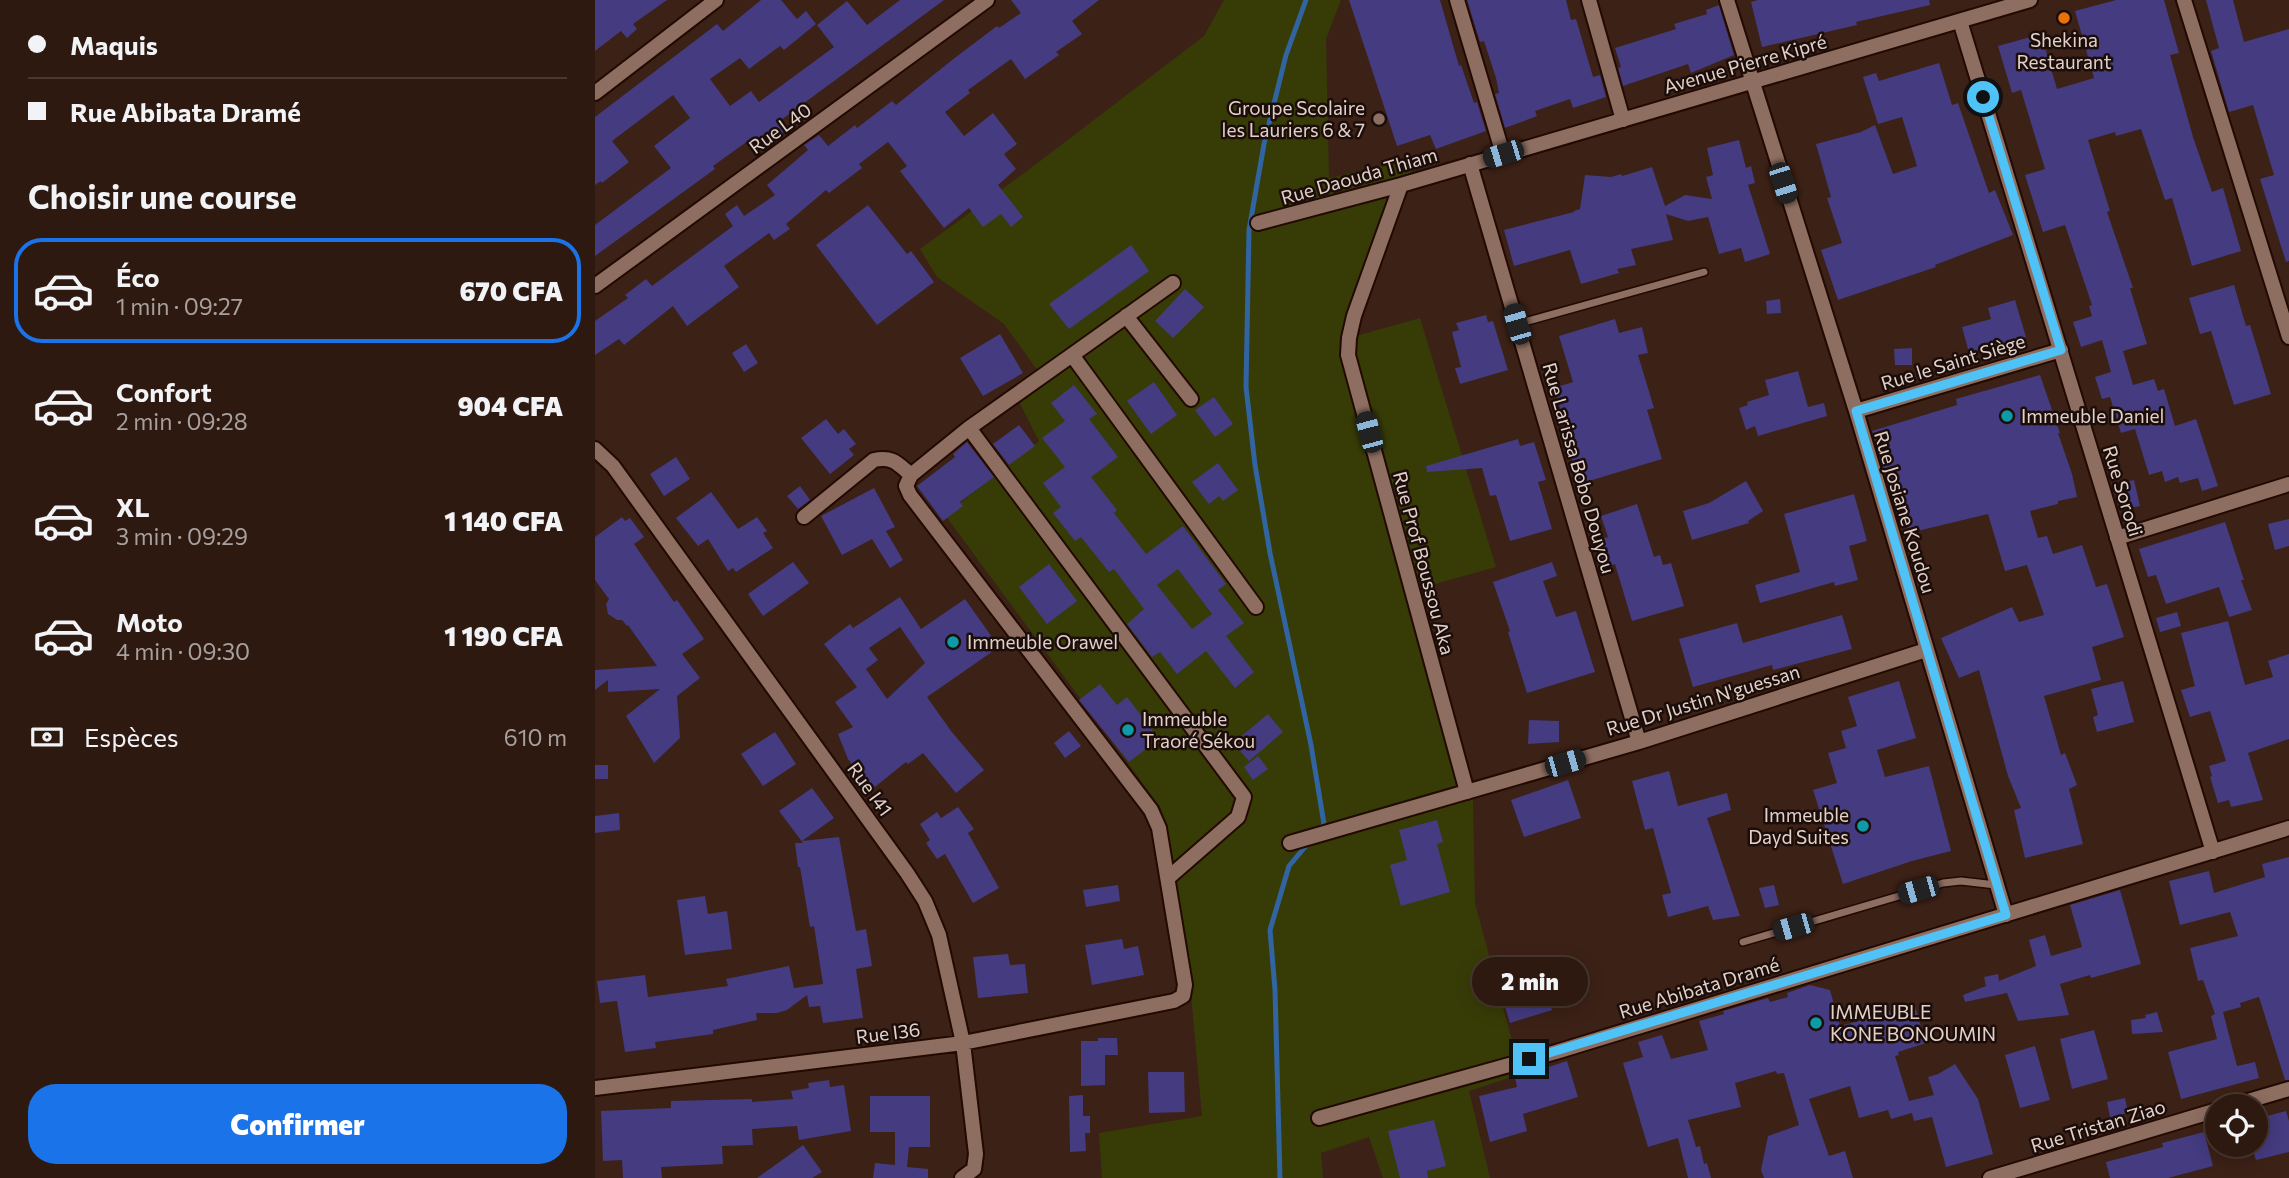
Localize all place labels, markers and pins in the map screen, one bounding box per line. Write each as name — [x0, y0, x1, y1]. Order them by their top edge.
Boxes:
marker: Shekina Restaurant — [2056, 10, 2072, 26]
place label: Shekina Restaurant — [2016, 28, 2112, 73]
place label: Groupe Scolaire les Lauriers 6 & 7 — [1222, 96, 1365, 141]
marker: Groupe Scolaire les Lauriers 6 & 7 — [1371, 111, 1387, 127]
place label: Immeuble Daniel — [2021, 404, 2164, 427]
marker: Immeuble Daniel — [1999, 408, 2015, 424]
place label: Immeuble Orawel — [967, 630, 1118, 653]
marker: Immeuble Orawel — [945, 634, 961, 650]
place label: Immeuble Traoré Sékou — [1142, 707, 1255, 752]
marker: Immeuble Traoré Sékou — [1120, 722, 1136, 738]
place label: Immeuble Dayd Suites — [1748, 803, 1849, 848]
marker: Immeuble Dayd Suites — [1855, 818, 1871, 834]
place label: IMMEUBLE KONE BONOUMIN — [1830, 1000, 1996, 1045]
marker: IMMEUBLE KONE BONOUMIN — [1808, 1015, 1824, 1031]

